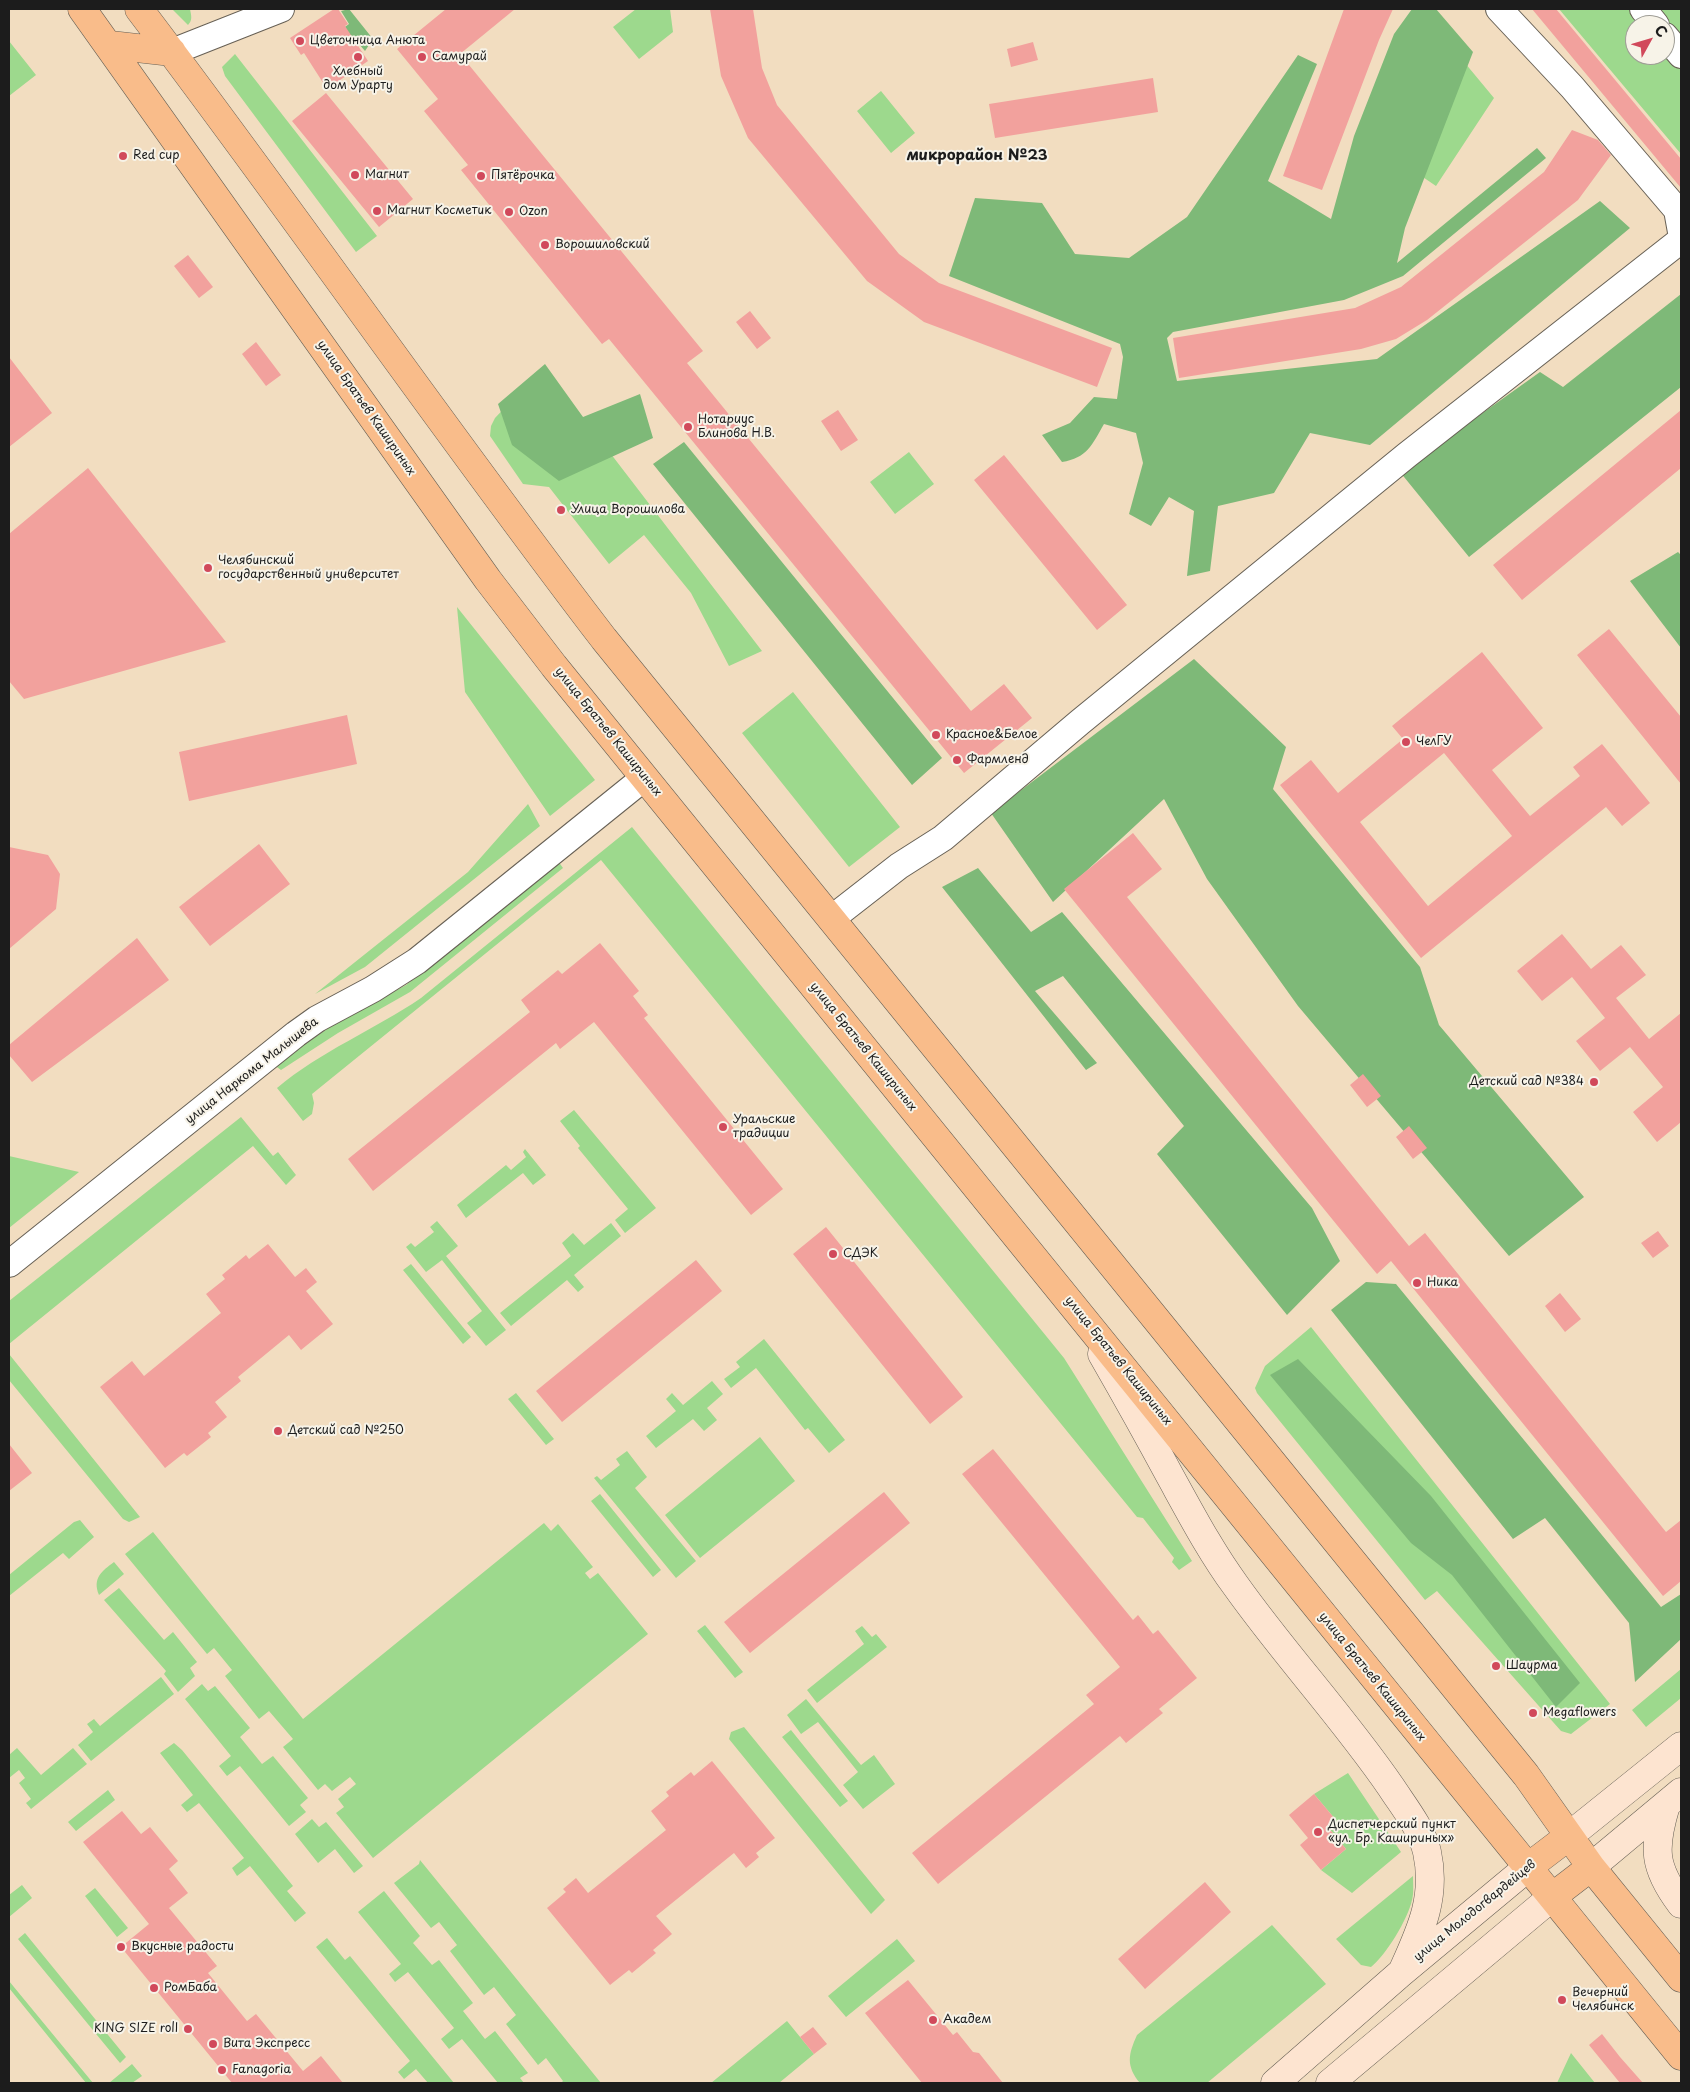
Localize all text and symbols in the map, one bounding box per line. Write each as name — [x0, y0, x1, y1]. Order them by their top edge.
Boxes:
north arrow — [1625, 15, 1675, 65]
text: С — [1650, 20, 1673, 42]
place label: Цветочница Анюта — [310, 34, 425, 48]
marker: Цветочница Анюта — [294, 35, 306, 47]
place label: Самурай — [432, 50, 487, 64]
marker: Хлебный дом Урарту — [352, 51, 364, 63]
marker: Самурай — [416, 51, 428, 63]
place label: Хлебный дом Урарту — [323, 65, 393, 93]
district label: микрорайон №23 — [906, 147, 1048, 165]
place label: Red cup — [133, 149, 179, 163]
marker: Red cup — [117, 150, 129, 162]
place label: Магнит — [365, 168, 409, 182]
marker: Магнит — [349, 169, 361, 181]
place label: Пятёрочка — [491, 169, 554, 183]
marker: Пятёрочка — [475, 170, 487, 182]
place label: Магнит Косметик — [387, 204, 491, 218]
marker: Магнит Косметик — [371, 205, 383, 217]
place label: Ozon — [519, 205, 548, 219]
marker: Ozon — [503, 206, 515, 218]
place label: Ворошиловский — [555, 238, 650, 252]
marker: Ворошиловский — [539, 239, 551, 251]
street label: улица Братьев Кашириных — [314, 338, 418, 478]
place label: Нотариус Блинова Н.В. — [698, 413, 775, 441]
marker: Нотариус Блинова Н.В. — [682, 421, 694, 433]
place label: Улица Ворошилова — [571, 503, 685, 517]
marker: Улица Ворошилова — [555, 504, 567, 516]
place label: Челябинский государственный университет — [218, 554, 399, 582]
marker: Челябинский государственный университет — [202, 562, 214, 574]
street label: улица Братьев Кашириных — [552, 665, 664, 799]
place label: Красное&Белое — [946, 728, 1038, 742]
marker: Красное&Белое — [930, 729, 942, 741]
place label: ЧелГУ — [1416, 735, 1452, 749]
marker: ЧелГУ — [1400, 736, 1412, 748]
place label: Фармленд — [967, 753, 1029, 767]
marker: Фармленд — [951, 754, 963, 766]
street label: улица Братьев Кашириных — [807, 980, 919, 1114]
street label: улица Наркома Малышева — [183, 1015, 321, 1127]
place label: Детский сад №384 — [1469, 1075, 1584, 1089]
marker: Детский сад №384 — [1588, 1076, 1600, 1088]
place label: Уральские традиции — [733, 1113, 795, 1141]
marker: Уральские традиции — [717, 1121, 729, 1133]
place label: СДЭК — [843, 1247, 878, 1261]
marker: СДЭК — [827, 1248, 839, 1260]
place label: Ника — [1427, 1276, 1458, 1290]
marker: Ника — [1411, 1277, 1423, 1289]
street label: улица Братьев Кашириных — [1062, 1294, 1174, 1428]
place label: Детский сад №250 — [288, 1424, 404, 1438]
marker: Детский сад №250 — [272, 1425, 284, 1437]
street label: улица Братьев Кашириных — [1316, 1610, 1428, 1744]
place label: Шаурма — [1506, 1659, 1558, 1673]
marker: Шаурма — [1490, 1660, 1502, 1672]
place label: Megaflowers — [1543, 1706, 1616, 1720]
marker: Megaflowers — [1527, 1707, 1539, 1719]
place label: Диспетчерский пункт «ул. Бр. Кашириных» — [1328, 1818, 1456, 1846]
marker: Диспетчерский пункт «ул. Бр. Кашириных» — [1312, 1826, 1324, 1838]
street label: улица Молодогвардейцев — [1411, 1857, 1539, 1965]
place label: Вкусные радости — [131, 1940, 234, 1954]
marker: Вкусные радости — [115, 1941, 127, 1953]
place label: РомБаба — [164, 1981, 217, 1995]
marker: РомБаба — [148, 1982, 160, 1994]
place label: Вечерний Челябинск — [1572, 1986, 1634, 2014]
marker: Вечерний Челябинск — [1556, 1994, 1568, 2006]
place label: Академ — [943, 2013, 991, 2027]
marker: Академ — [927, 2014, 939, 2026]
place label: KING SIZE roll — [94, 2022, 178, 2036]
marker: KING SIZE roll — [182, 2023, 194, 2035]
place label: Вита Экспресс — [223, 2037, 310, 2051]
marker: Вита Экспресс — [207, 2038, 219, 2050]
place label: Fanagoria — [232, 2063, 291, 2077]
marker: Fanagoria — [216, 2064, 228, 2076]

